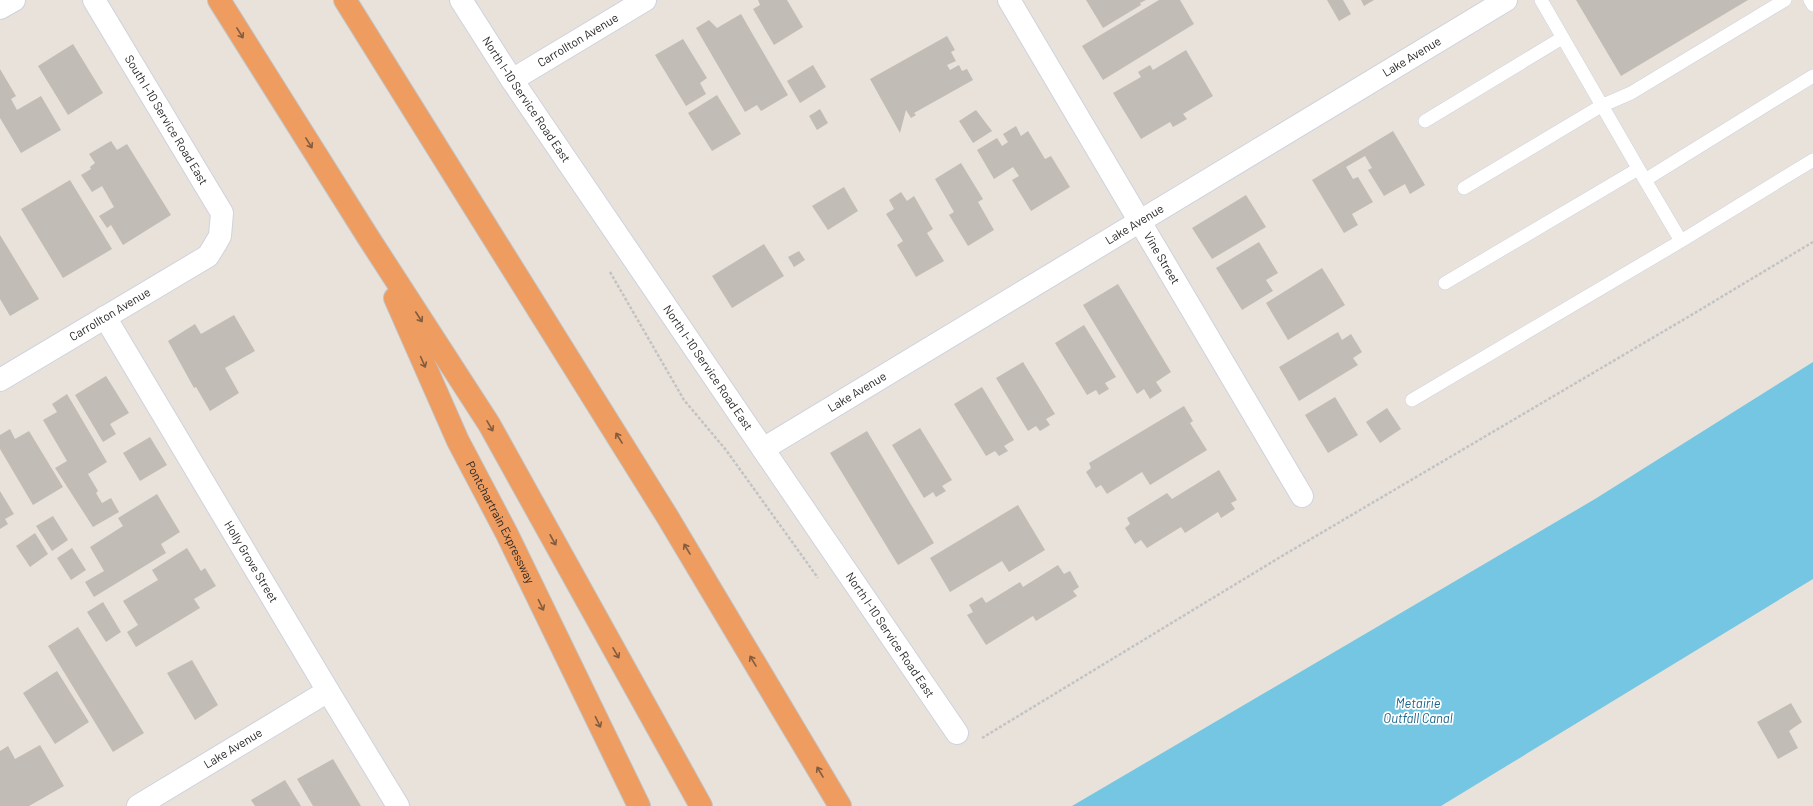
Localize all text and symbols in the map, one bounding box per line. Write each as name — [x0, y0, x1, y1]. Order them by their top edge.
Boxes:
street label: Carrollton Avenue — [534, 10, 620, 69]
one-way arrow — [236, 27, 244, 39]
street label: Lake Avenue — [1380, 33, 1443, 79]
street label: North I-10 Service Road East — [480, 34, 574, 165]
street label: South I-10 Service Road East — [123, 52, 211, 187]
one-way arrow — [305, 137, 313, 149]
street label: Lake Avenue — [1102, 201, 1166, 247]
street label: Vine Street — [1142, 229, 1183, 286]
street label: Carrollton Avenue — [66, 284, 152, 343]
street label: North I-10 Service Road East — [661, 302, 756, 432]
one-way arrow — [416, 311, 424, 323]
one-way arrow — [420, 356, 427, 368]
street label: Lake Avenue — [825, 368, 888, 414]
one-way arrow — [487, 420, 495, 432]
one-way arrow — [614, 432, 622, 444]
street label: Pontchartrain Expressway — [464, 458, 538, 586]
street label: Holly Grove Street — [222, 518, 282, 605]
one-way arrow — [549, 534, 557, 546]
one-way arrow — [682, 543, 690, 555]
street label: North I-10 Service Road East — [844, 569, 938, 700]
one-way arrow — [538, 599, 545, 611]
one-way arrow — [613, 647, 621, 659]
one-way arrow — [749, 655, 757, 667]
water label: Metairie Outfall Canal — [1383, 695, 1453, 726]
one-way arrow — [595, 716, 602, 728]
street label: Lake Avenue — [201, 725, 264, 771]
one-way arrow — [815, 766, 823, 778]

